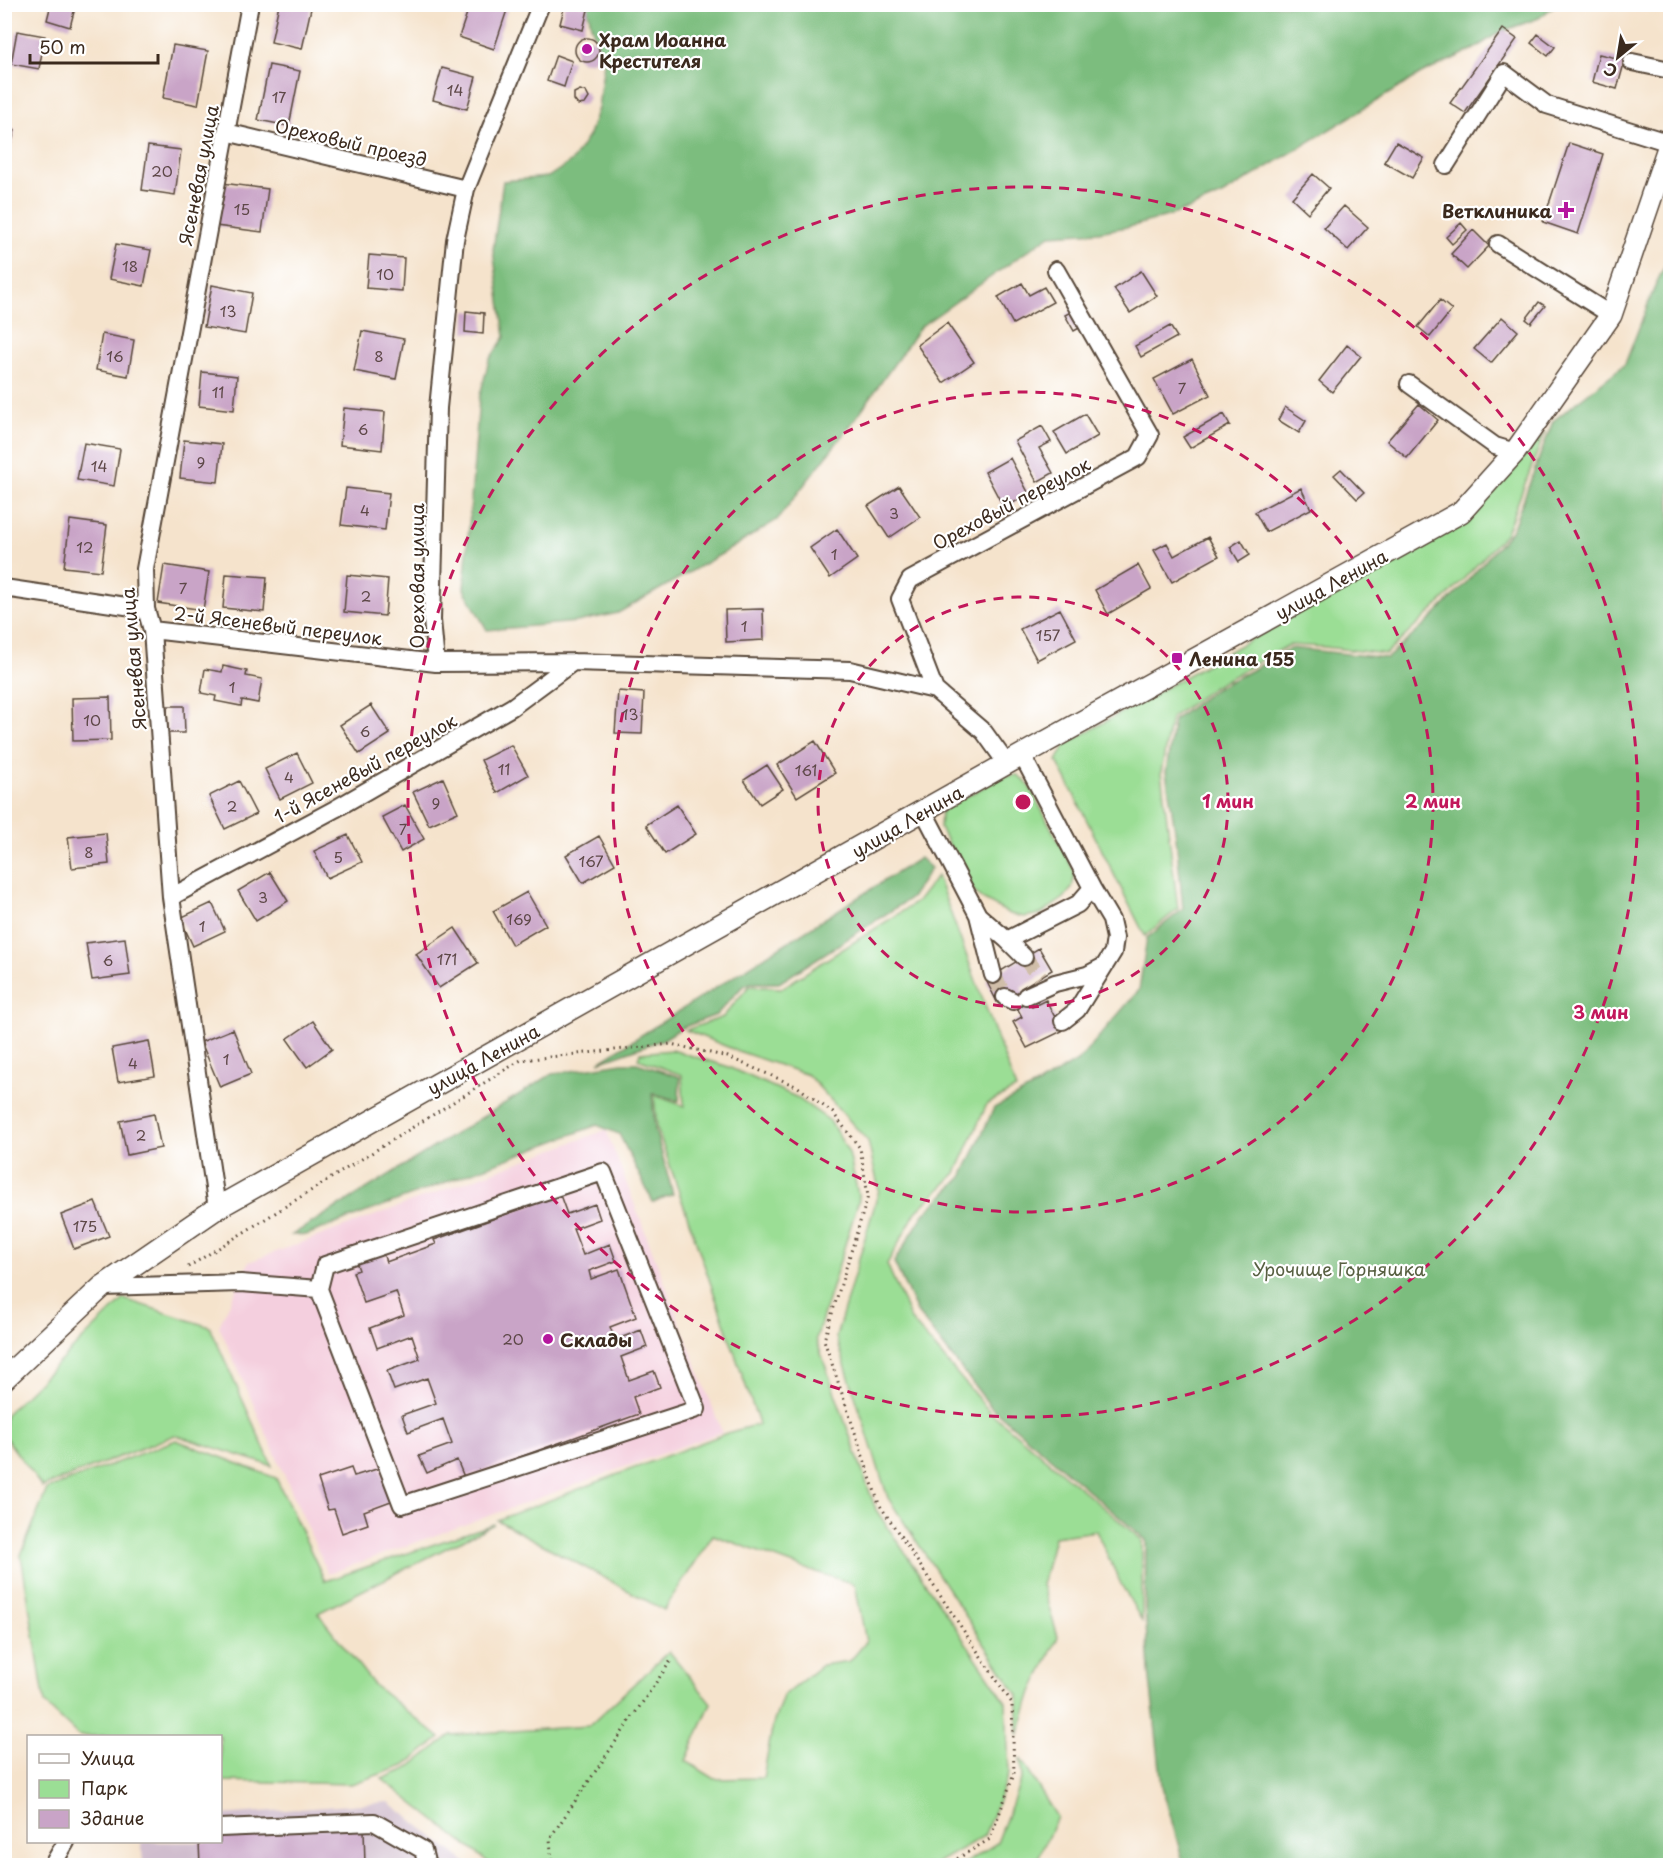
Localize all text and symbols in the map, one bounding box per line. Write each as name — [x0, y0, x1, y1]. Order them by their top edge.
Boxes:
place label: Храм Иоанна Крестителя — [599, 26, 726, 74]
scale bar — [30, 27, 158, 65]
north arrow — [1588, 27, 1648, 87]
text: 50 m — [39, 33, 86, 60]
marker: Храм Иоанна Крестителя — [580, 42, 594, 56]
text: С — [1599, 57, 1621, 84]
house number: 14 — [447, 78, 463, 101]
house number: 17 — [272, 85, 286, 108]
street label: Ясеневая улица — [171, 102, 225, 248]
street label: Ореховый проезд — [272, 111, 430, 173]
house number: 20 — [151, 159, 173, 182]
house number: 15 — [234, 197, 250, 220]
place label: Ветклиника — [1442, 197, 1552, 224]
marker: Ветклиника — [1557, 201, 1575, 219]
house number: 18 — [122, 254, 138, 277]
house number: 10 — [376, 262, 394, 285]
house number: 13 — [220, 299, 236, 322]
house number: 16 — [106, 344, 124, 367]
house number: 8 — [374, 344, 384, 367]
house number: 7 — [1178, 376, 1187, 399]
house number: 11 — [212, 380, 224, 403]
house number: 6 — [358, 417, 368, 440]
house number: 9 — [197, 450, 205, 473]
street label: Ореховый переулок — [927, 450, 1095, 556]
house number: 14 — [91, 454, 107, 477]
house number: 4 — [360, 498, 370, 521]
house number: 3 — [889, 501, 899, 524]
street label: Ореховая улица — [403, 503, 430, 649]
house number: 12 — [76, 535, 94, 558]
house number: 1 — [831, 542, 837, 565]
street label: улица Ленина — [1270, 542, 1393, 626]
house number: 7 — [179, 576, 188, 599]
house number: 2 — [361, 584, 371, 607]
street label: Ясеневая улица — [113, 586, 153, 731]
street label: 2-й Ясеневый переулок — [172, 599, 384, 651]
house number: 1 — [741, 614, 747, 637]
house number: 157 — [1036, 623, 1061, 646]
place label: Ленина 155 — [1189, 645, 1295, 672]
marker: Ленина 155 — [1170, 651, 1184, 665]
house number: 1 — [229, 675, 235, 698]
house number: 13 — [622, 702, 638, 725]
street label: 1-й Ясеневый переулок — [269, 706, 462, 830]
house number: 10 — [83, 708, 101, 731]
house number: 6 — [360, 719, 370, 742]
house number: 11 — [498, 757, 510, 780]
house number: 161 — [795, 758, 817, 781]
house number: 4 — [284, 765, 294, 788]
street label: улица Ленина — [846, 778, 968, 864]
text: 1 мин — [1202, 787, 1254, 814]
text: 2 мин — [1405, 787, 1461, 814]
house number: 9 — [432, 791, 440, 814]
centre of rings — [1013, 792, 1033, 812]
house number: 2 — [227, 794, 237, 817]
house number: 7 — [399, 817, 408, 840]
house number: 8 — [84, 840, 94, 863]
house number: 5 — [333, 845, 343, 868]
house number: 167 — [579, 849, 604, 872]
house number: 3 — [258, 885, 268, 908]
house number: 169 — [506, 907, 532, 930]
house number: 1 — [199, 914, 205, 937]
house number: 171 — [437, 947, 457, 970]
house number: 6 — [103, 948, 113, 971]
text: 3 мин — [1573, 998, 1629, 1025]
street label: улица Ленина — [422, 1017, 545, 1101]
house number: 1 — [223, 1047, 229, 1070]
house number: 4 — [128, 1051, 138, 1074]
house number: 2 — [136, 1123, 146, 1146]
house number: 175 — [73, 1214, 97, 1237]
park label: Урочище Горняшка — [1253, 1255, 1426, 1282]
place label: Склады — [560, 1326, 632, 1353]
house number: 20 — [502, 1327, 524, 1350]
marker: Склады — [541, 1332, 555, 1346]
legend — [27, 1735, 222, 1843]
text: Улица — [81, 1744, 135, 1771]
text: Парк — [81, 1774, 128, 1801]
text: Здание — [81, 1804, 144, 1831]

